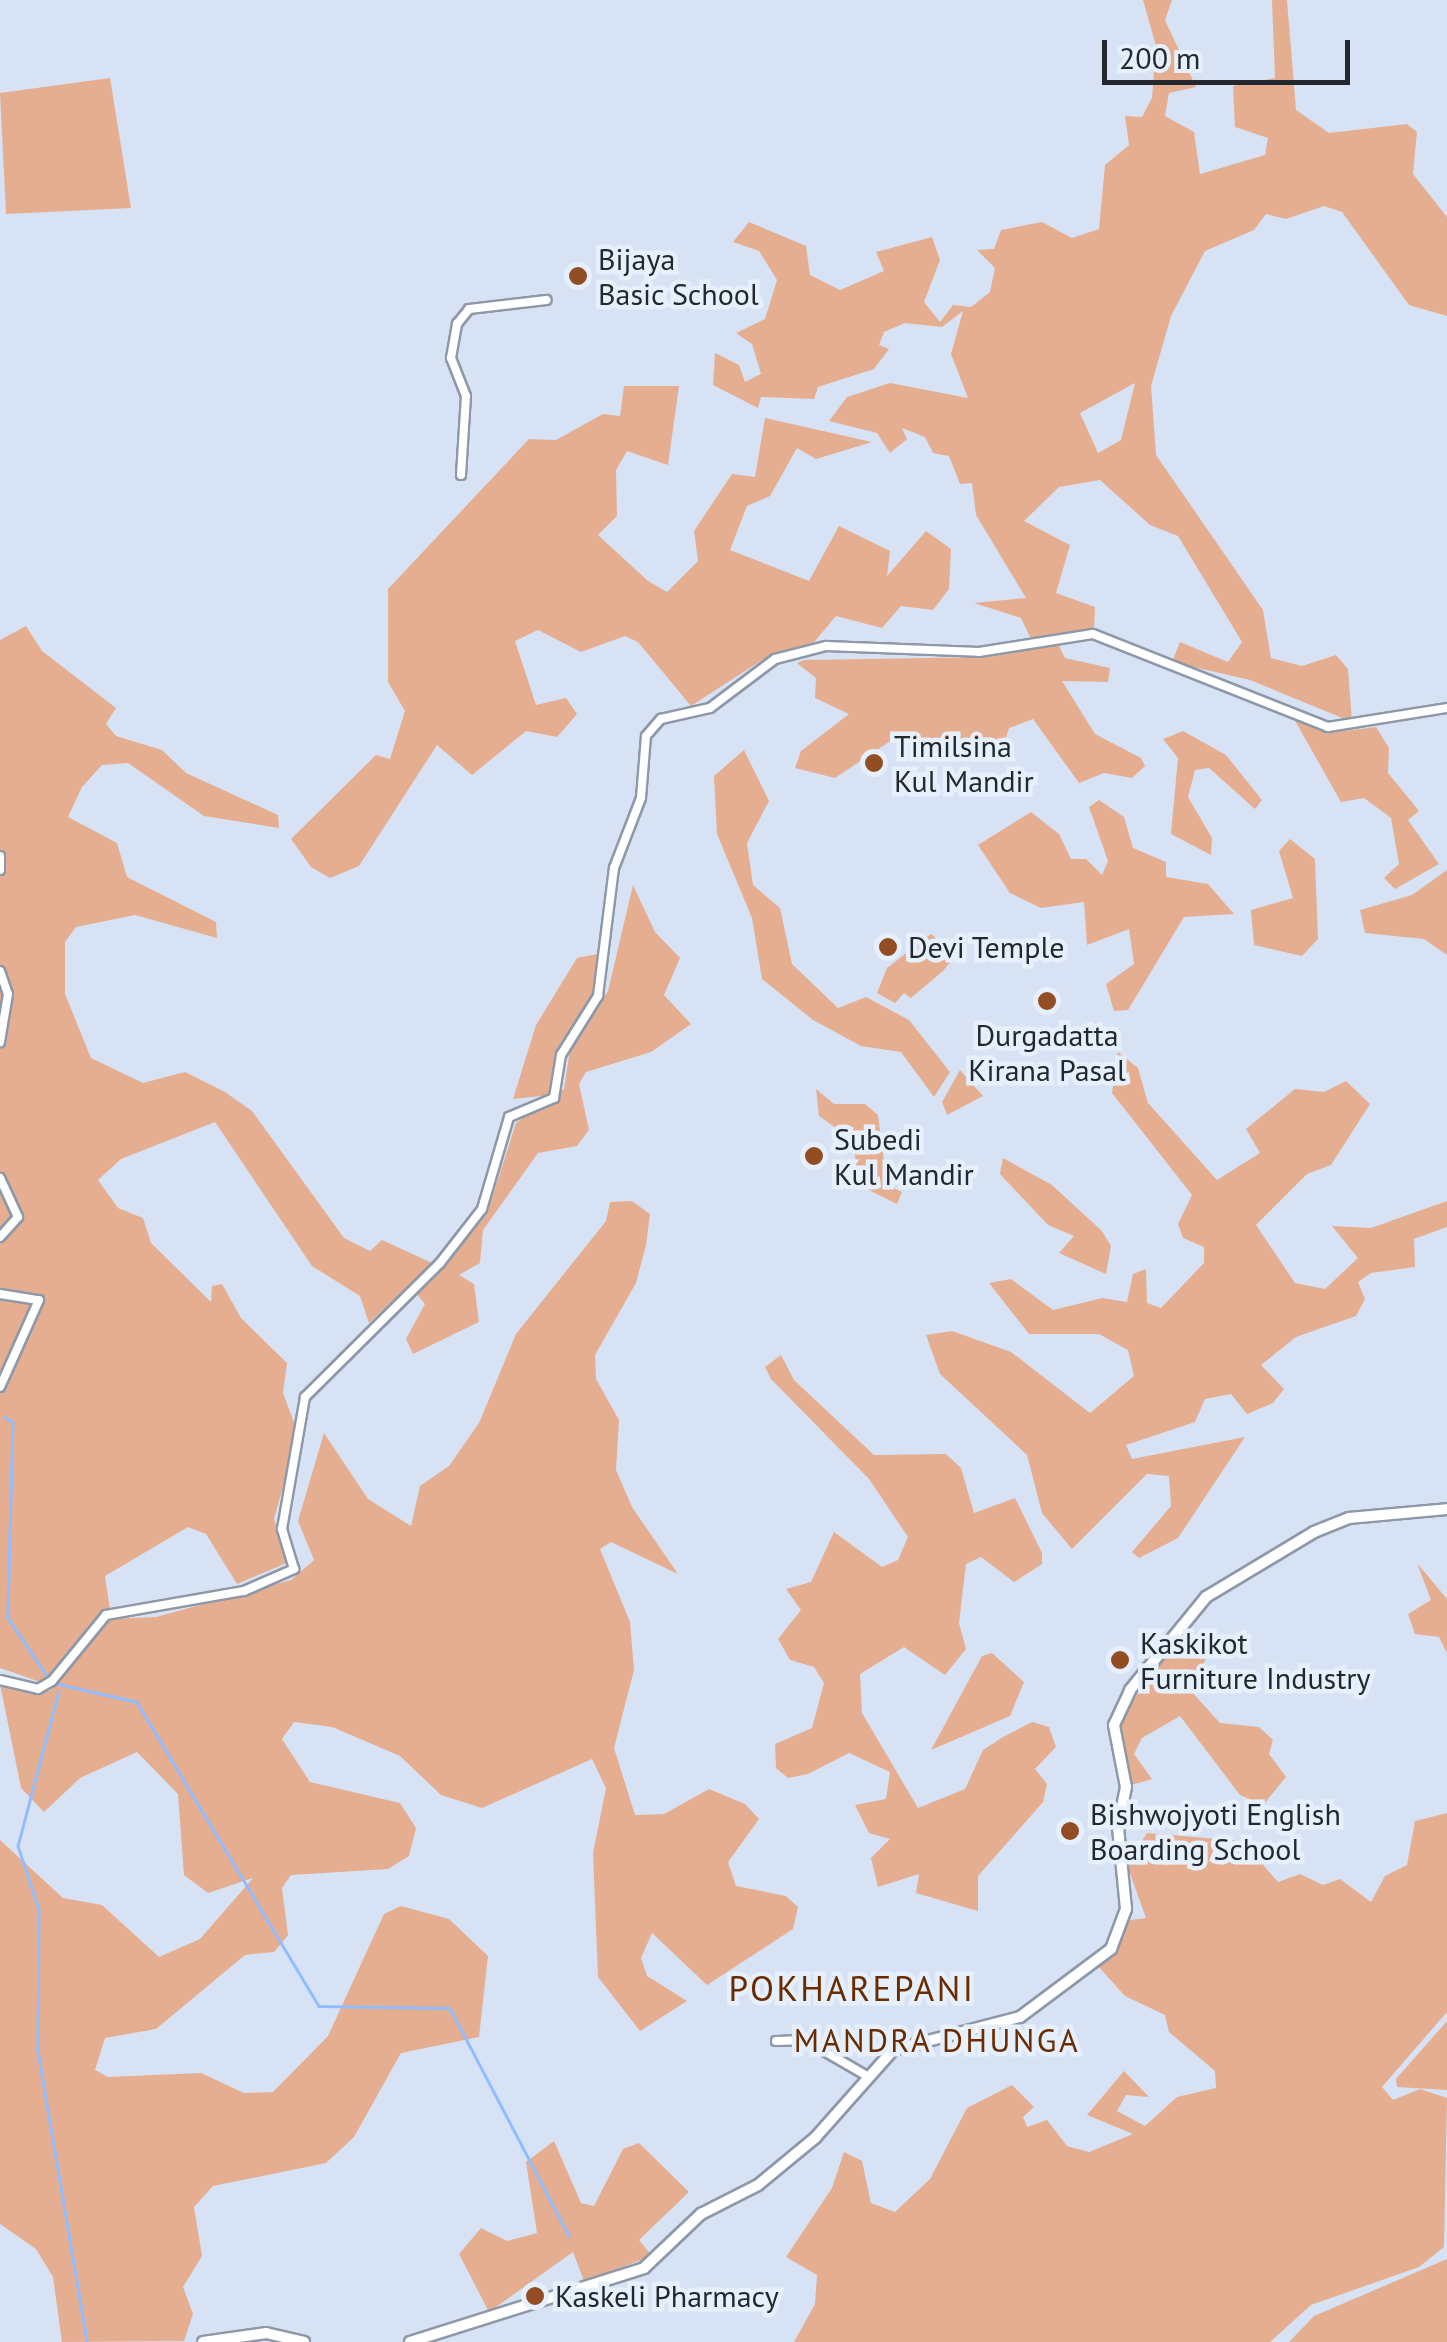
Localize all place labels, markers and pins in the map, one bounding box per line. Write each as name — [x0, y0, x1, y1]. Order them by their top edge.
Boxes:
place label: Bijaya Basic School — [598, 241, 759, 312]
marker: Bijaya Basic School — [567, 265, 589, 287]
place label: Timilsina Kul Mandir — [894, 728, 1034, 798]
marker: Timilsina Kul Mandir — [863, 752, 885, 774]
place label: Devi Temple — [908, 929, 1065, 965]
marker: Devi Temple — [877, 936, 899, 958]
marker: Durgadatta Kirana Pasal — [1036, 990, 1058, 1012]
place label: Durgadatta Kirana Pasal — [968, 1017, 1126, 1088]
place label: Subedi Kul Mandir — [834, 1121, 974, 1192]
marker: Subedi Kul Mandir — [803, 1145, 825, 1167]
place label: Kaskikot Furniture Industry — [1140, 1625, 1371, 1696]
marker: Kaskikot Furniture Industry — [1109, 1649, 1131, 1671]
place label: Bishwojyoti English Boarding School — [1090, 1796, 1341, 1866]
marker: Bishwojyoti English Boarding School — [1059, 1820, 1081, 1842]
place label: Kaskeli Pharmacy — [555, 2278, 779, 2314]
marker: Kaskeli Pharmacy — [524, 2285, 546, 2307]

